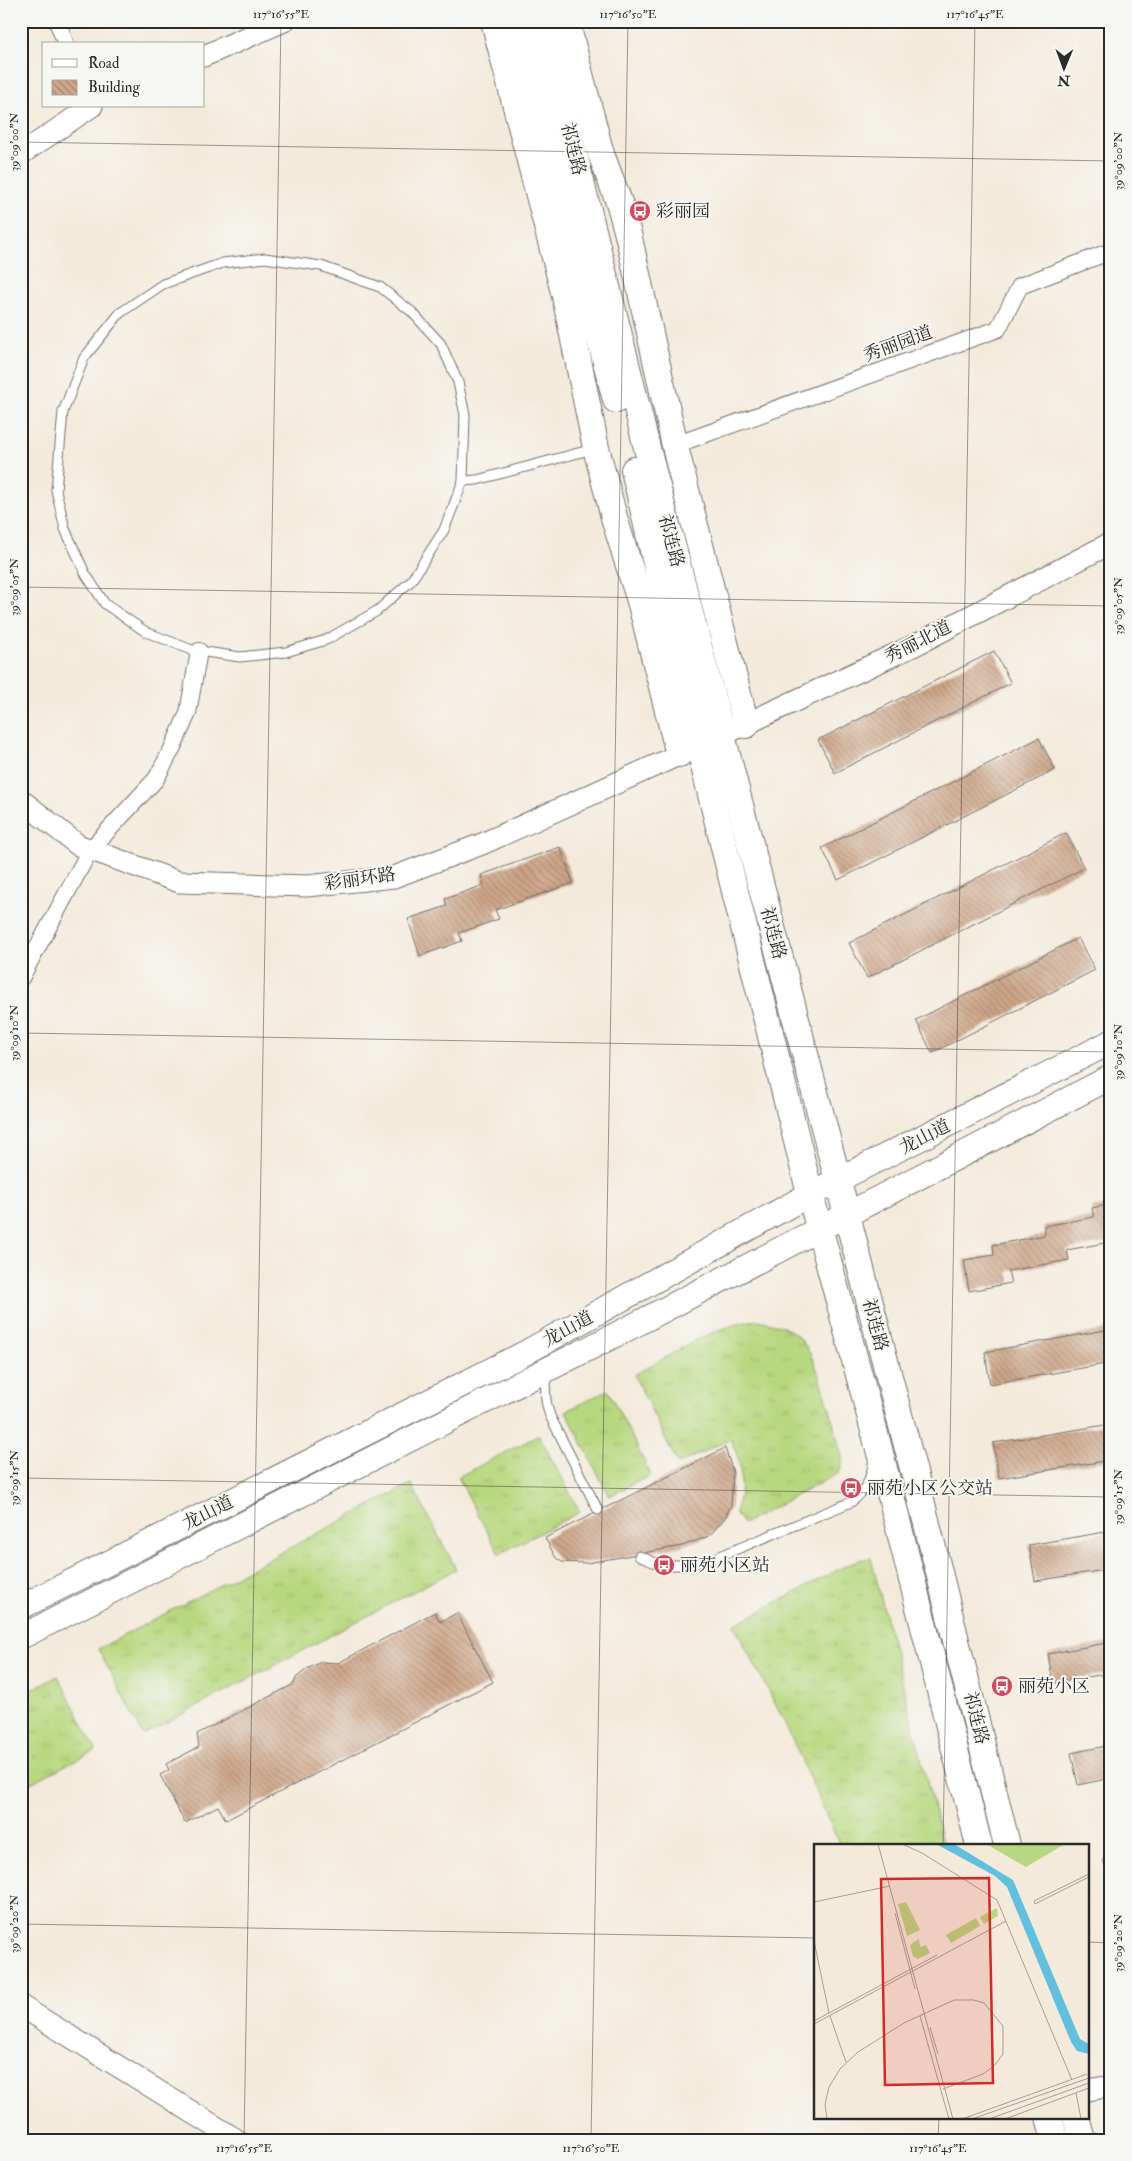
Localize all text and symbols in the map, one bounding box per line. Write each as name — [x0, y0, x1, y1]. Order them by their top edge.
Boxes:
text: 117°16'55"E — [253, 7, 309, 22]
text: 117°16'50"E — [600, 7, 657, 22]
text: 117°16'45"E — [946, 7, 1004, 22]
legend — [42, 42, 205, 108]
north arrow — [1040, 42, 1090, 92]
text: Road — [88, 54, 120, 73]
text: N — [1057, 72, 1071, 89]
text: Building — [88, 78, 140, 97]
text: 39°09'00"N — [7, 112, 22, 171]
street label: 祁连路 — [555, 120, 591, 178]
text: 39°09'00"N — [1111, 131, 1126, 190]
bus stop icon: 彩丽园 — [628, 199, 652, 223]
place label: 彩丽园 — [656, 200, 710, 223]
street label: 秀丽园道 — [860, 321, 936, 367]
street label: 祁连路 — [653, 512, 689, 570]
text: 39°09'05"N — [7, 558, 22, 616]
text: 39°09'05"N — [1111, 577, 1126, 635]
street label: 秀丽北道 — [881, 615, 955, 669]
street label: 彩丽环路 — [323, 863, 397, 895]
street label: 祁连路 — [755, 904, 791, 962]
text: 39°09'10"N — [7, 1004, 22, 1061]
text: 39°09'10"N — [1111, 1023, 1126, 1080]
street label: 龙山道 — [896, 1114, 954, 1160]
street label: 祁连路 — [857, 1296, 893, 1354]
street label: 龙山道 — [539, 1306, 597, 1352]
text: 39°09'15"N — [7, 1450, 22, 1506]
text: 39°09'15"N — [1111, 1469, 1126, 1525]
bus stop icon: 丽苑小区公交站 — [839, 1476, 863, 1500]
place label: 丽苑小区公交站 — [867, 1477, 993, 1500]
street label: 龙山道 — [179, 1490, 237, 1536]
bus stop icon: 丽苑小区站 — [652, 1553, 676, 1577]
place label: 丽苑小区站 — [680, 1554, 770, 1577]
bus stop icon: 丽苑小区 — [990, 1674, 1014, 1698]
place label: 丽苑小区 — [1018, 1675, 1090, 1698]
street label: 祁连路 — [958, 1689, 994, 1747]
inset map — [814, 1844, 1090, 2118]
text: 39°09'20"N — [7, 1894, 22, 1953]
text: 39°09'20"N — [1111, 1913, 1126, 1972]
text: 117°16'55"E — [216, 2141, 272, 2156]
text: 117°16'50"E — [563, 2141, 620, 2156]
text: 117°16'45"E — [909, 2141, 967, 2156]

